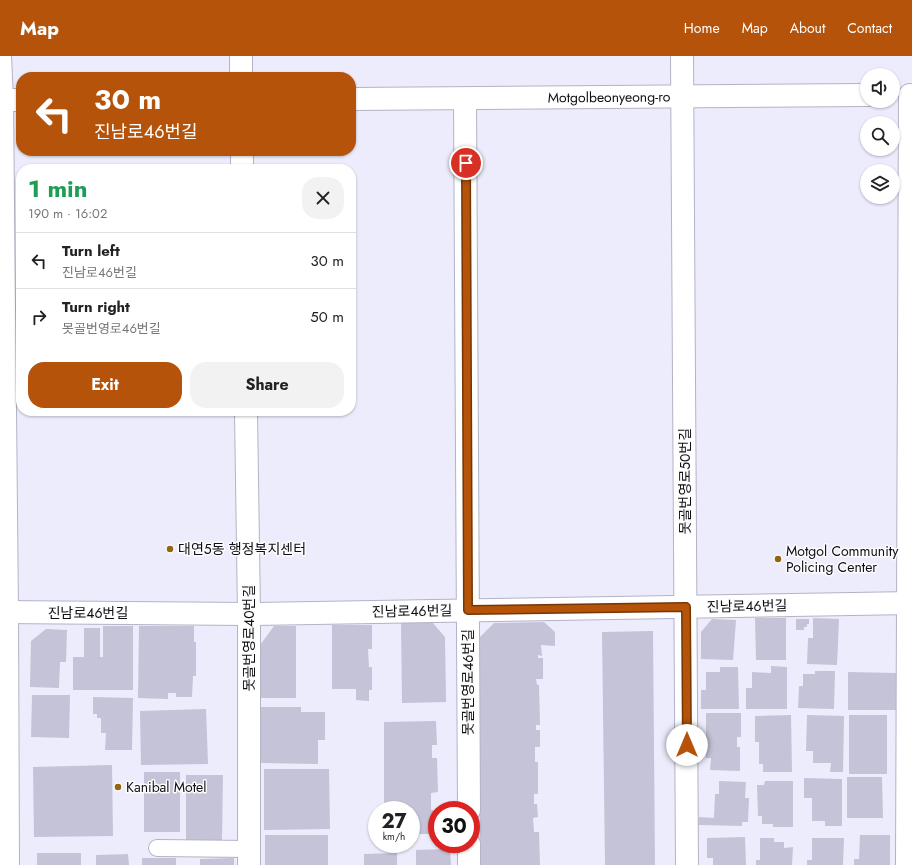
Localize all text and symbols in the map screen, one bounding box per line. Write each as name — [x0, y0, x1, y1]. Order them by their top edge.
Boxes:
text: Map — [20, 15, 59, 42]
text: Home — [684, 18, 720, 38]
text: Map — [742, 18, 768, 38]
text: About — [790, 18, 825, 38]
text: Contact — [847, 18, 892, 38]
map controls — [860, 68, 900, 204]
button: sound — [860, 68, 900, 108]
text: 30 m — [94, 79, 161, 120]
street label: Motgolbeonyeong-ro — [548, 87, 671, 107]
icon: left — [28, 88, 80, 140]
button: search — [860, 116, 900, 156]
text: 진남로46번길 — [94, 119, 198, 145]
pin — [449, 146, 483, 180]
icon: arrive — [455, 152, 477, 174]
button: layers — [860, 164, 900, 204]
text: 1 min — [28, 171, 88, 206]
button: close — [302, 177, 344, 219]
text: 190 m · 16:02 — [28, 204, 107, 223]
text: Turn left — [62, 240, 120, 262]
icon: left — [28, 250, 50, 272]
text: 30 m — [311, 250, 344, 272]
text: 진남로46번길 — [62, 263, 137, 282]
text: Turn right — [62, 296, 130, 318]
icon: right — [28, 306, 50, 328]
text: 50 m — [310, 306, 344, 328]
text: 못골번영로46번길 — [62, 319, 161, 338]
button: Exit — [28, 362, 182, 408]
button: Share — [190, 362, 344, 408]
street label: 못골번영로50번길 — [675, 428, 695, 534]
place label: 대연5동 행정복지센터 — [178, 539, 306, 559]
place label: Motgol Community Policing Center — [786, 541, 899, 577]
marker: 대연5동 행정복지센터 — [165, 544, 175, 554]
marker: Motgol Community Policing Center — [773, 554, 783, 564]
street label: 못골번영로40번길 — [239, 585, 259, 691]
street label: 진남로46번길 — [707, 595, 787, 617]
street label: 진남로46번길 — [372, 600, 452, 622]
street label: 진남로46번길 — [48, 603, 128, 623]
street label: 못골번영로46번길 — [458, 629, 478, 735]
position arrow — [666, 724, 708, 766]
place label: Kanibal Motel — [126, 777, 207, 797]
marker: Kanibal Motel — [113, 782, 123, 792]
speed limit sign: 30 — [428, 801, 480, 853]
text: 27 — [381, 807, 407, 836]
text: km/h — [383, 829, 405, 844]

